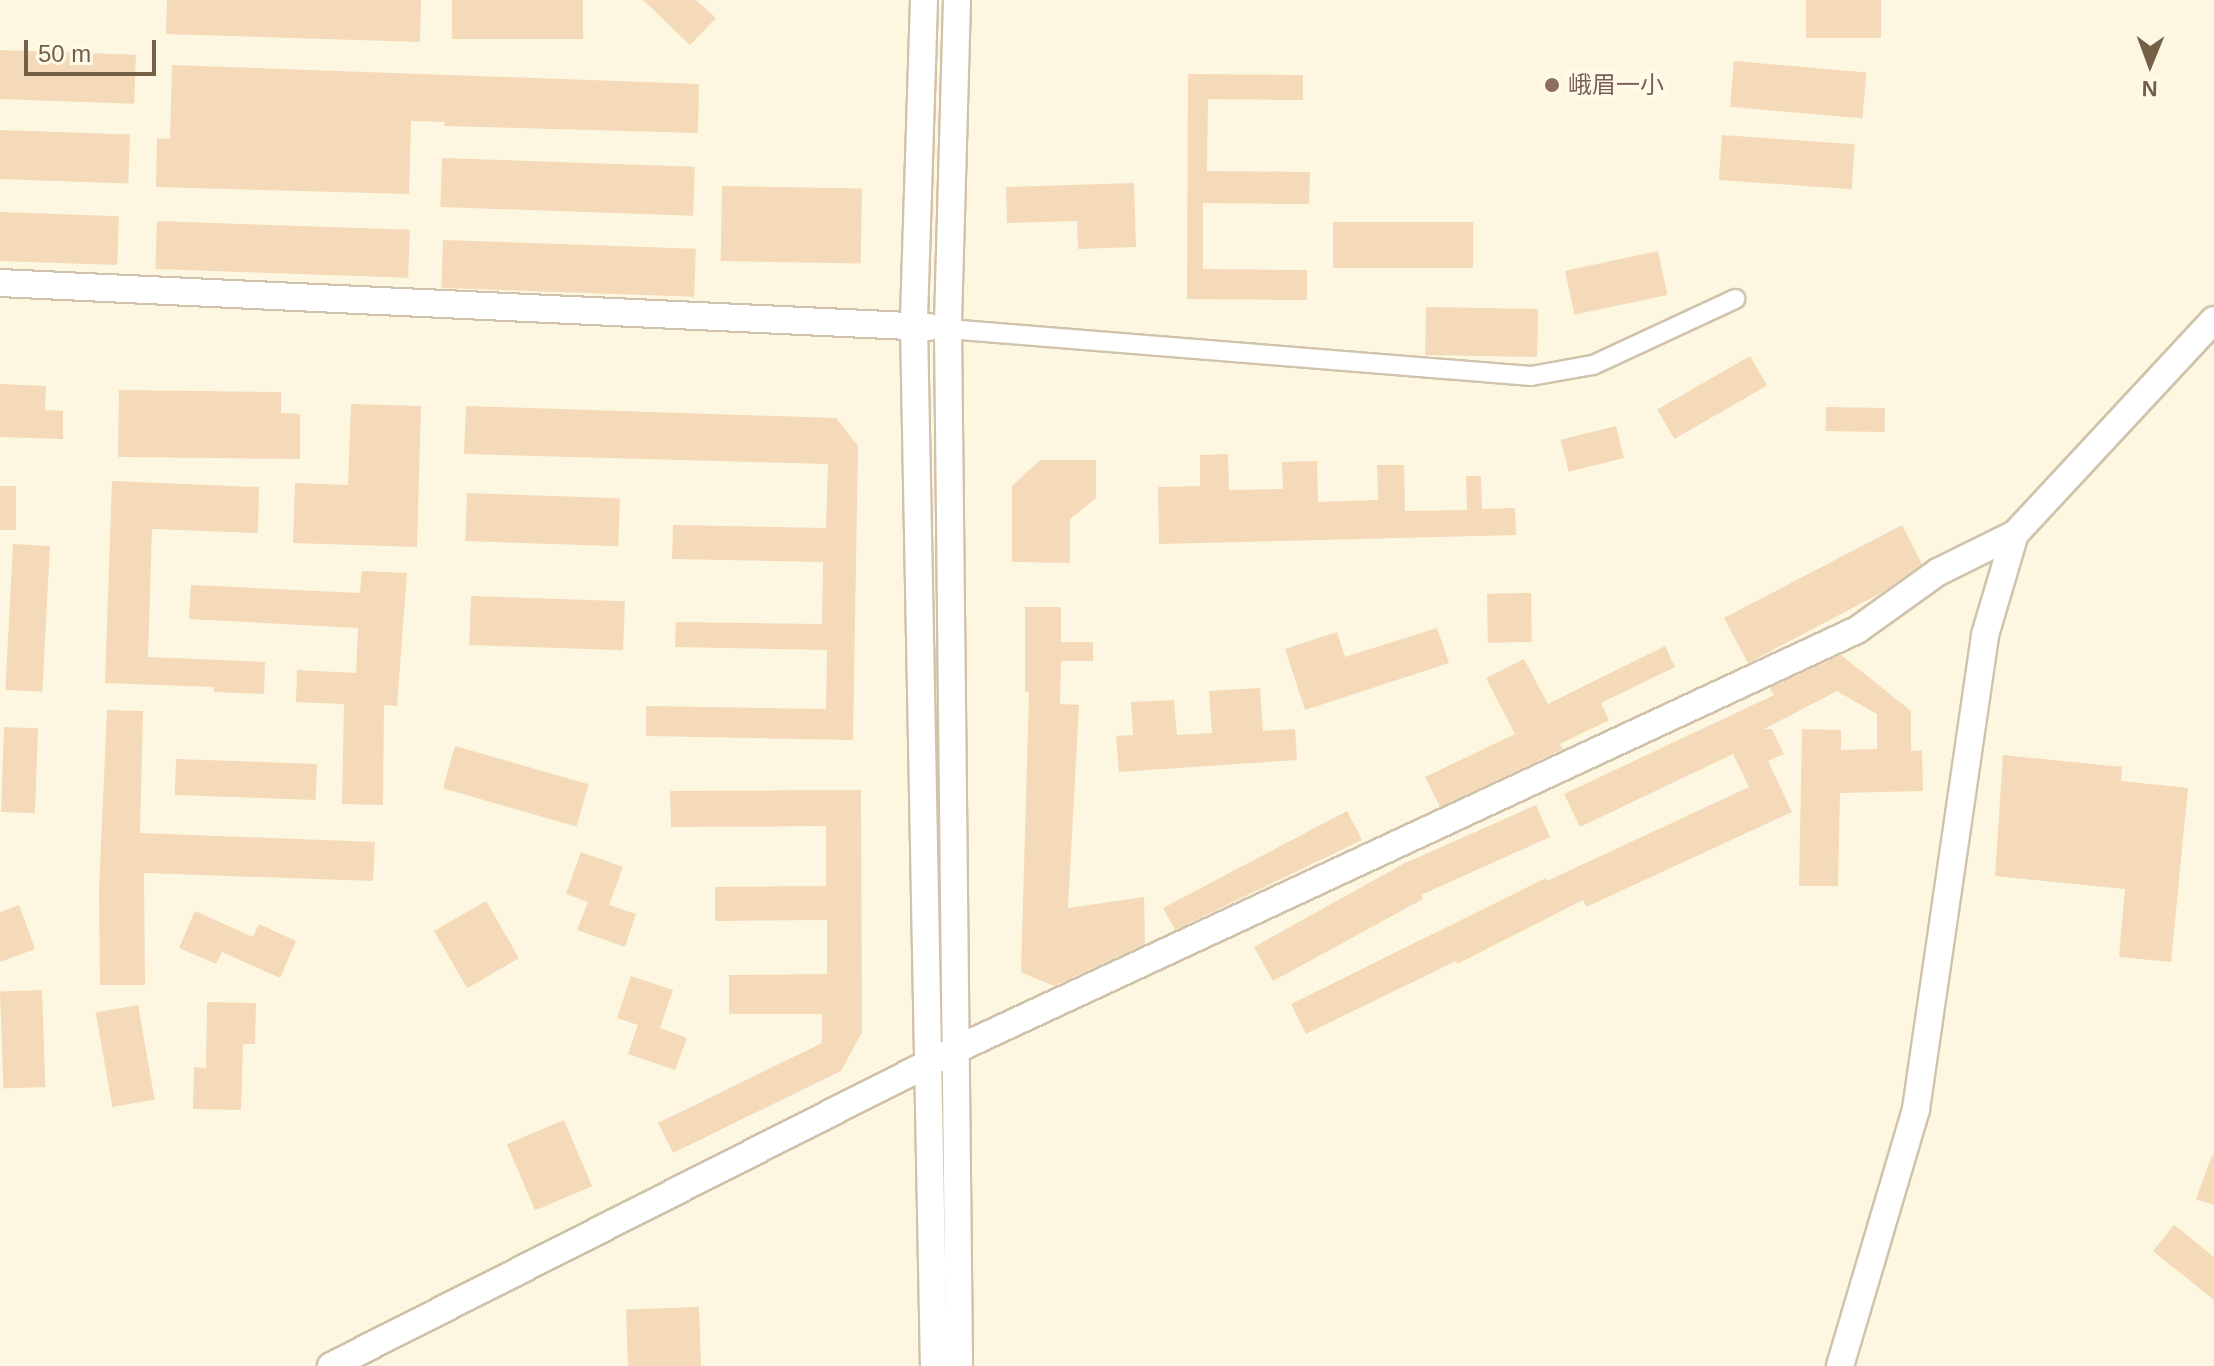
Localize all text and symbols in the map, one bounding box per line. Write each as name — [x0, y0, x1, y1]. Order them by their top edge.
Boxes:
scale bar — [28, 24, 160, 74]
north arrow — [2110, 24, 2190, 104]
text: 50 m — [38, 40, 91, 67]
place label: 峨眉一小 — [1568, 71, 1664, 99]
marker: 峨眉一小 — [1543, 76, 1561, 94]
text: N — [2141, 76, 2158, 101]

